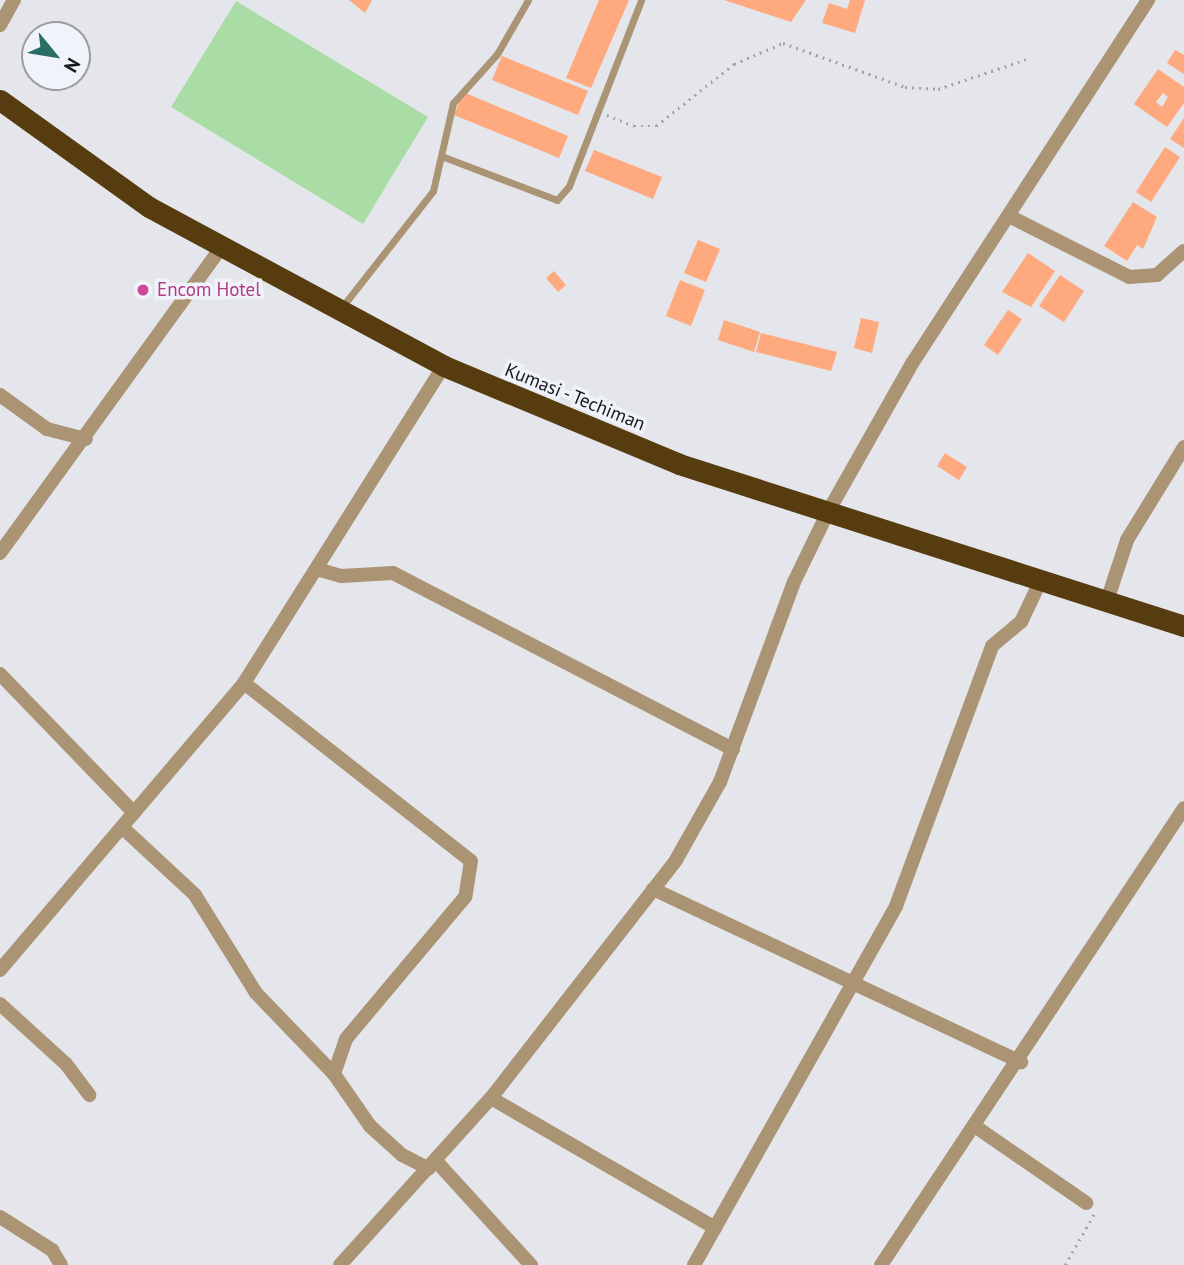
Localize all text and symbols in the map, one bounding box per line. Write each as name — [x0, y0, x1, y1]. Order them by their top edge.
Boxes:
north arrow — [21, 21, 91, 91]
text: N — [59, 54, 86, 77]
place label: Encom Hotel — [157, 279, 261, 301]
marker: Encom Hotel — [135, 282, 151, 298]
street label: Kumasi - Techiman — [500, 358, 650, 436]

